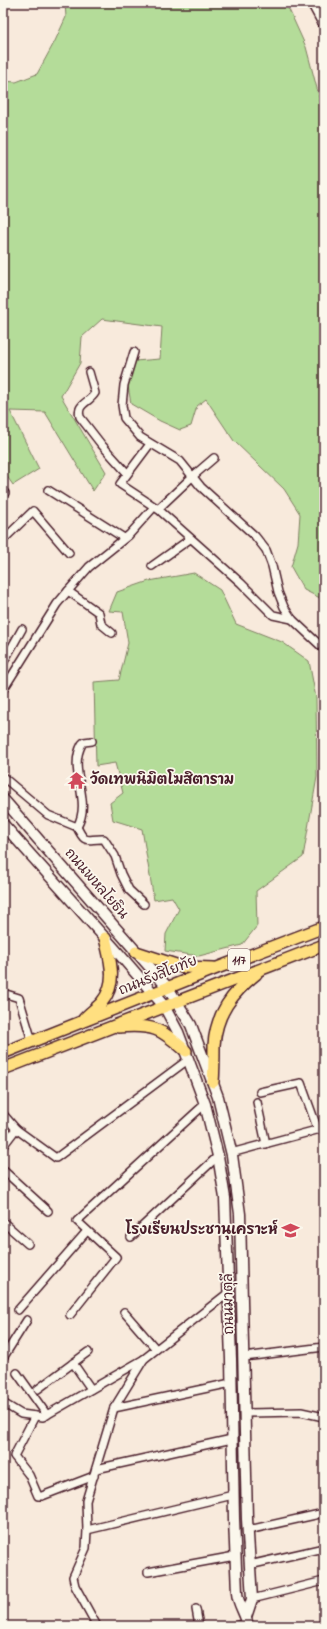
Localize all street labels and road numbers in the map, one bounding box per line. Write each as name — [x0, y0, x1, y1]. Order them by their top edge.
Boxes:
street label: ถนนพหลโยธิน — [59, 844, 133, 925]
road number: 117 — [228, 949, 250, 971]
street label: ถนนรังสิโยทัย — [115, 951, 201, 1001]
street label: ถนนมาตุลี — [218, 1273, 240, 1335]

